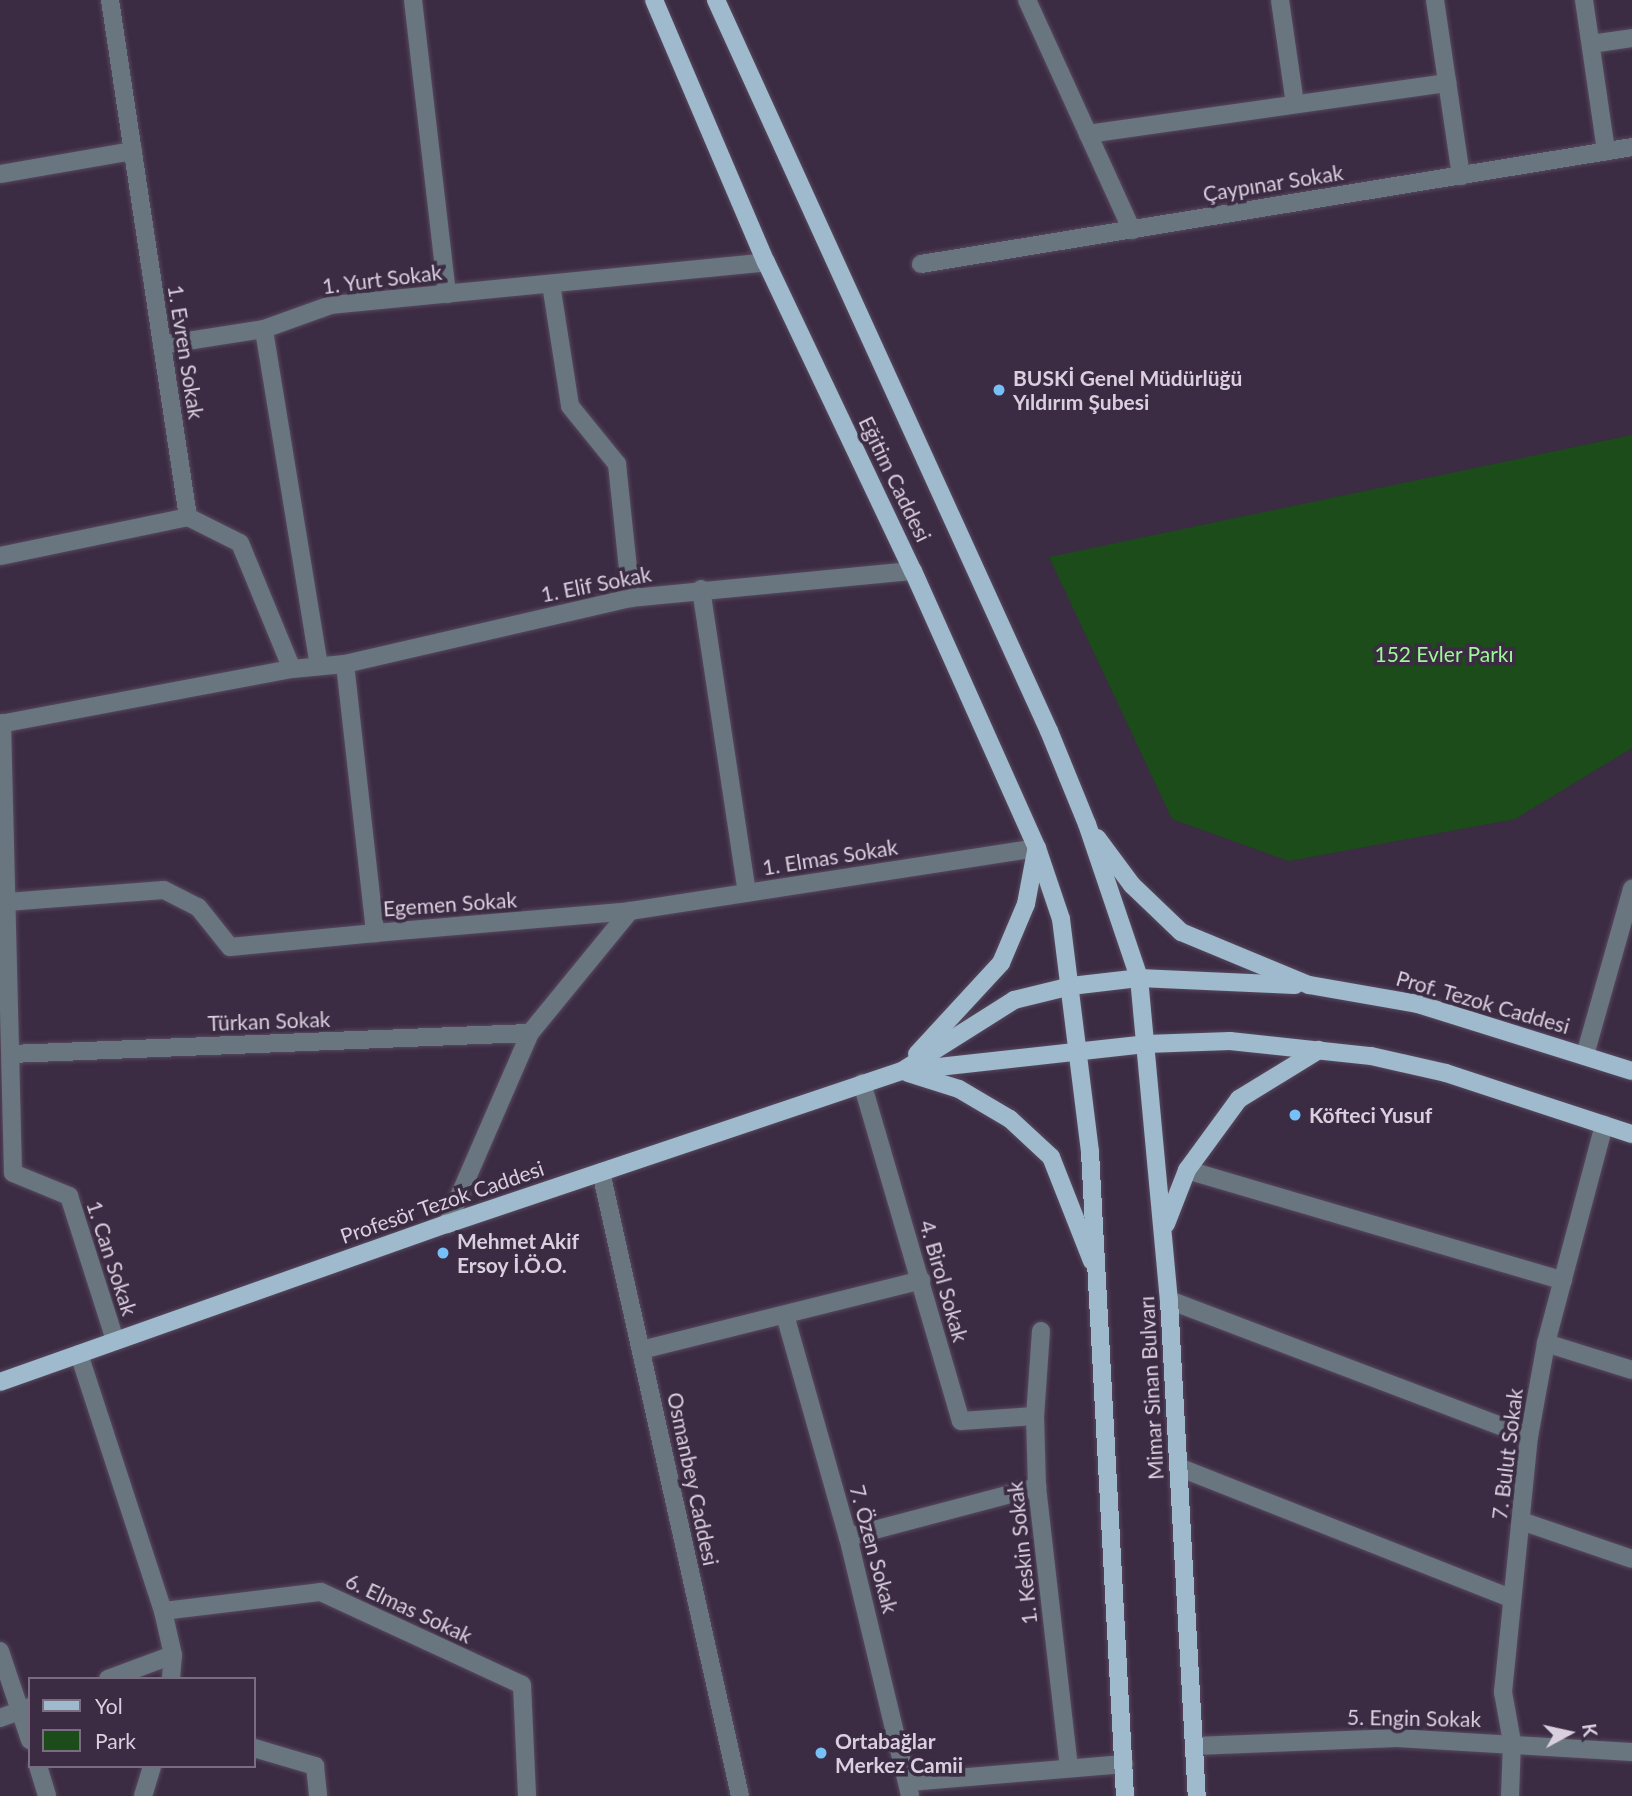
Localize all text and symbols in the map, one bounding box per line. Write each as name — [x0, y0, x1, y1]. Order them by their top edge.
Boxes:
street label: Çaypınar Sokak — [1201, 159, 1345, 207]
street label: 1. Yurt Sokak — [320, 259, 444, 299]
street label: 1. Evren Sokak — [163, 283, 209, 421]
place label: BUSKİ Genel Müdürlüğü Yıldırım Şubesi — [1013, 365, 1242, 415]
marker: BUSKİ Genel Müdürlüğü Yıldırım Şubesi — [991, 382, 1007, 398]
street label: Eğitim Caddesi — [854, 412, 936, 546]
street label: 1. Elif Sokak — [538, 561, 654, 607]
park label: 152 Evler Parkı — [1374, 641, 1514, 667]
street label: 1. Elmas Sokak — [761, 834, 899, 880]
street label: Egemen Sokak — [382, 887, 518, 921]
street label: Prof. Tezok Caddesi — [1393, 965, 1573, 1039]
street label: Türkan Sokak — [207, 1006, 331, 1036]
place label: Köfteci Yusuf — [1309, 1102, 1433, 1128]
marker: Köfteci Yusuf — [1287, 1107, 1303, 1123]
street label: Profesör Tezok Caddesi — [336, 1155, 548, 1249]
street label: 1. Can Sokak — [82, 1197, 142, 1319]
street label: 4. Birol Sokak — [915, 1217, 973, 1345]
place label: Mehmet Akif Ersoy İ.Ö.O. — [457, 1228, 580, 1278]
marker: Mehmet Akif Ersoy İ.Ö.O. — [435, 1245, 451, 1261]
street label: Mimar Sinan Bulvarı — [1134, 1295, 1168, 1481]
street label: 7. Bulut Sokak — [1486, 1387, 1528, 1521]
street label: Osmanbey Caddesi — [662, 1390, 724, 1568]
street label: 1. Keskin Sokak — [1002, 1480, 1042, 1626]
street label: 7. Özen Sokak — [845, 1482, 903, 1616]
street label: 6. Elmas Sokak — [342, 1568, 476, 1648]
legend — [28, 1677, 256, 1768]
text: Yol — [95, 1693, 123, 1718]
north arrow — [1534, 1698, 1604, 1768]
street label: 5. Engin Sokak — [1347, 1704, 1481, 1732]
text: K — [1578, 1722, 1603, 1738]
text: Park — [95, 1728, 136, 1753]
place label: Ortabağlar Merkez Camii — [835, 1728, 963, 1778]
marker: Ortabağlar Merkez Camii — [813, 1745, 829, 1761]

